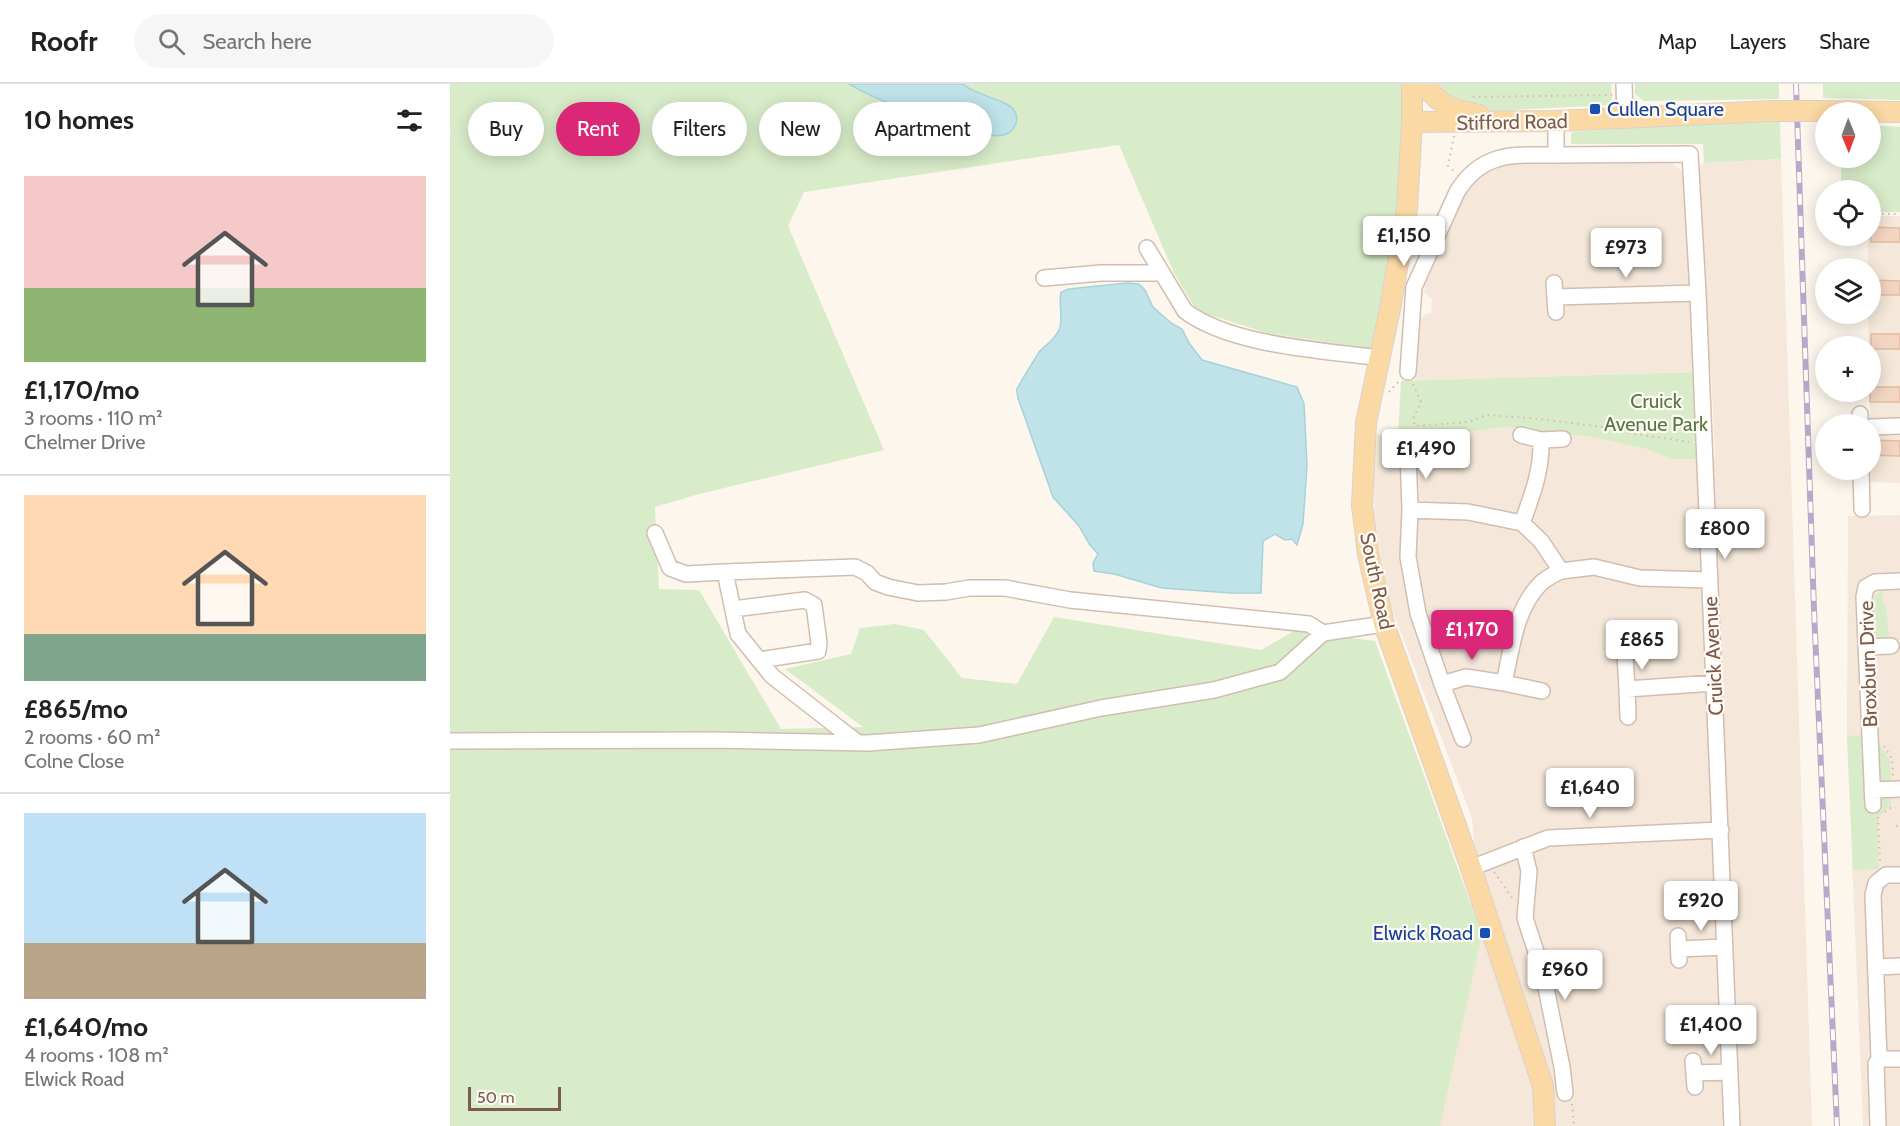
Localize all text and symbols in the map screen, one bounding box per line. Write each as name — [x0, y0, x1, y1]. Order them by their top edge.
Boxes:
search box — [134, 14, 554, 68]
text: Roofr — [30, 24, 98, 58]
icon: search — [155, 25, 188, 58]
text: Search here — [203, 28, 312, 55]
text: Map — [1658, 29, 1697, 54]
text: Layers — [1730, 29, 1786, 54]
text: Share — [1819, 29, 1870, 54]
place label: Cullen Square — [1607, 97, 1724, 121]
chip: Buy — [468, 102, 544, 156]
chip: Rent — [556, 102, 640, 156]
chip: Filters — [652, 102, 747, 156]
chip: New — [759, 102, 841, 156]
chip: Apartment — [853, 102, 992, 156]
marker: Cullen Square — [1588, 102, 1602, 116]
north arrow — [1815, 102, 1881, 168]
map controls — [1815, 102, 1881, 480]
text: 10 homes — [24, 104, 134, 136]
icon: filters — [393, 104, 426, 137]
street label: Stifford Road — [1456, 109, 1568, 135]
button: locate — [1815, 180, 1881, 246]
icon: home — [171, 215, 279, 323]
pin: £1,150 — [1355, 216, 1453, 267]
text: £1,150 — [1377, 223, 1431, 247]
pin: £973 — [1590, 228, 1662, 279]
text: £973 — [1605, 235, 1647, 259]
button: layers — [1815, 258, 1881, 324]
button: + — [1815, 336, 1881, 402]
text: £1,170/mo — [24, 374, 139, 406]
park label: Cruick Avenue Park — [1604, 389, 1708, 436]
text: 3 rooms · 110 m² — [24, 406, 163, 430]
button: − — [1815, 414, 1881, 480]
pin: £1,490 — [1377, 429, 1475, 480]
text: Chelmer Drive — [24, 430, 146, 454]
text: £1,490 — [1396, 436, 1456, 460]
pin: £800 — [1689, 509, 1761, 560]
text: £800 — [1700, 516, 1750, 540]
street label: South Road — [1355, 530, 1399, 632]
icon: home — [171, 534, 279, 642]
street label: Cruick Avenue — [1698, 596, 1728, 716]
street label: Broxburn Drive — [1854, 600, 1882, 728]
pin: £1,170 — [1423, 610, 1521, 661]
text: £1,170 — [1445, 617, 1499, 641]
pin: £865 — [1606, 620, 1678, 671]
text: £865 — [1620, 627, 1664, 651]
text: £865/mo — [24, 693, 128, 725]
text: 2 rooms · 60 m² — [24, 725, 161, 749]
text: Colne Close — [24, 749, 124, 773]
pin: £1,640 — [1541, 768, 1639, 819]
text: £1,640 — [1560, 775, 1620, 799]
icon: home — [171, 852, 279, 960]
pin: £920 — [1665, 881, 1737, 932]
text: £920 — [1678, 888, 1724, 912]
place label: Elwick Road — [1373, 921, 1473, 945]
marker: Elwick Road — [1478, 926, 1492, 940]
pin: £960 — [1529, 950, 1601, 1001]
text: £960 — [1542, 957, 1589, 981]
pin: £1,400 — [1662, 1005, 1760, 1056]
text: £1,640/mo — [24, 1011, 148, 1043]
text: £1,400 — [1679, 1012, 1743, 1036]
text: 4 rooms · 108 m² — [24, 1043, 169, 1067]
text: Elwick Road — [24, 1067, 124, 1091]
scale bar — [468, 1084, 561, 1112]
text: 50 m — [477, 1088, 514, 1107]

